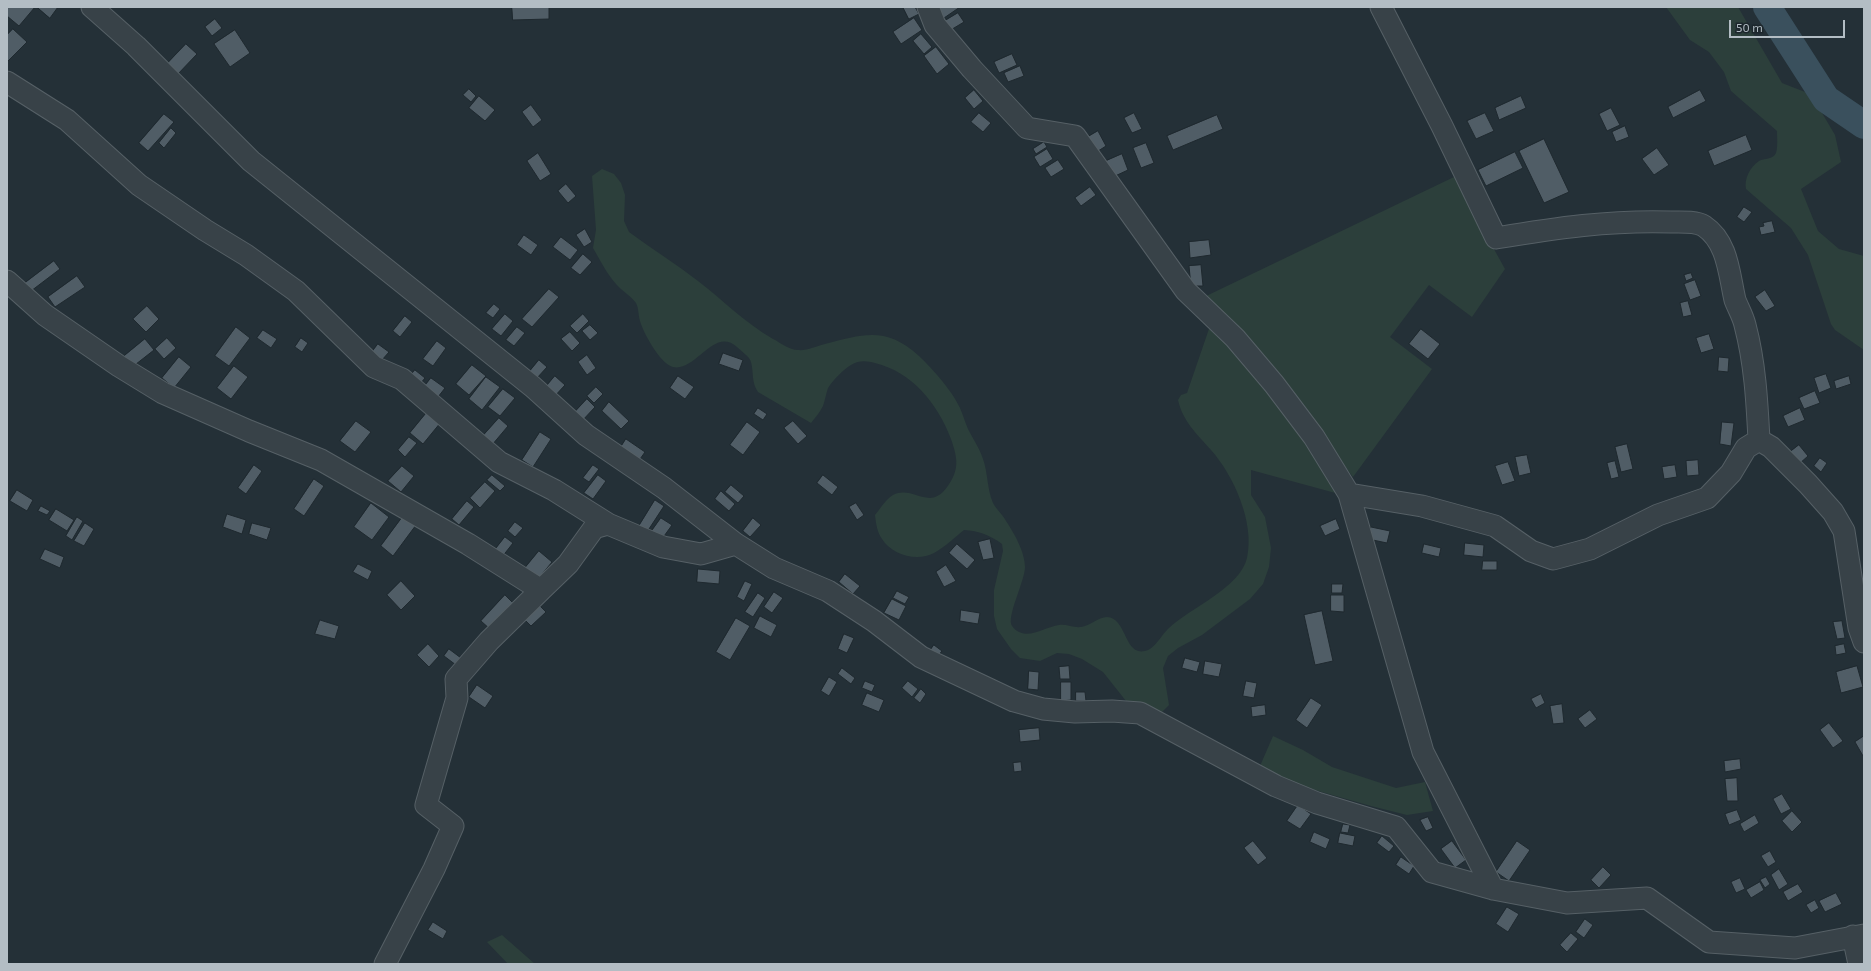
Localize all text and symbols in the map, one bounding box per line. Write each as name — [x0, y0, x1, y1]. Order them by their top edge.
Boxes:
scale bar — [1731, 12, 1847, 38]
text: 50 m — [1736, 20, 1763, 34]

